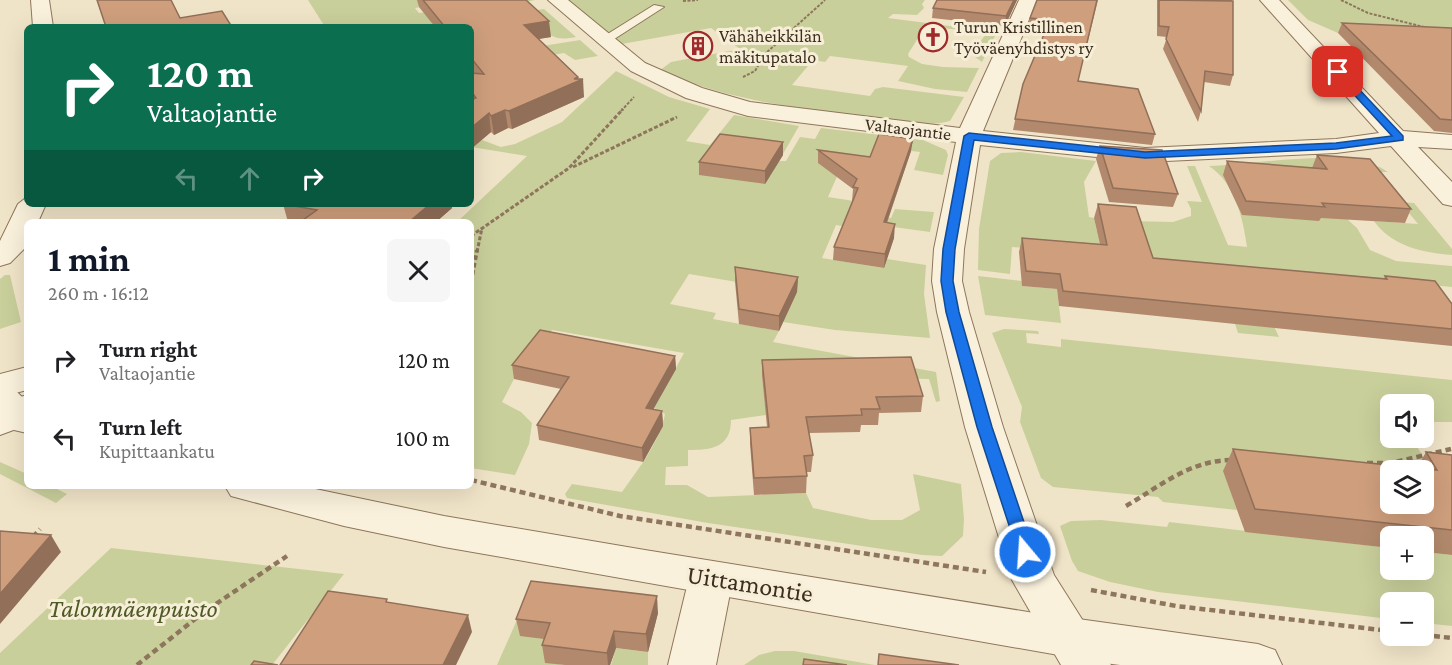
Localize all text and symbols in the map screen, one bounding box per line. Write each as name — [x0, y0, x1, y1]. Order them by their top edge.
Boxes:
place label: Turun Kristillinen Työväenyhdistys ry — [954, 17, 1094, 58]
church icon: Turun Kristillinen Työväenyhdistys ry — [917, 21, 949, 53]
place label: Vähäheikkilän mäkitupatalo — [719, 26, 822, 67]
building icon: Vähäheikkilän mäkitupatalo — [682, 30, 714, 62]
pin — [1312, 46, 1363, 97]
icon: right — [48, 48, 126, 126]
text: 120 m — [147, 49, 253, 96]
icon: arrive — [1321, 55, 1354, 88]
text: Valtaojantie — [147, 98, 277, 128]
street label: Valtaojantie — [864, 114, 952, 145]
icon: left — [170, 162, 203, 195]
icon: ahead — [233, 162, 266, 195]
icon: right — [296, 162, 329, 195]
text: 1 min — [48, 239, 130, 279]
button: close — [387, 239, 450, 302]
text: 260 m · 16:12 — [48, 282, 149, 304]
text: Turn right — [99, 337, 197, 362]
icon: right — [48, 344, 81, 377]
text: 120 m — [398, 348, 450, 373]
text: Valtaojantie — [99, 362, 195, 384]
map controls — [1380, 394, 1434, 646]
button: sound — [1380, 394, 1434, 448]
text: Turn left — [99, 415, 182, 440]
icon: left — [48, 422, 81, 455]
text: 100 m — [396, 426, 450, 451]
text: Kupittaankatu — [99, 440, 215, 462]
button: layers — [1380, 460, 1434, 514]
position arrow — [993, 520, 1057, 584]
button: + — [1380, 526, 1434, 580]
street label: Uittamontie — [685, 560, 815, 608]
button: − — [1380, 592, 1434, 646]
park label: Talonmäenpuisto — [48, 594, 218, 623]

